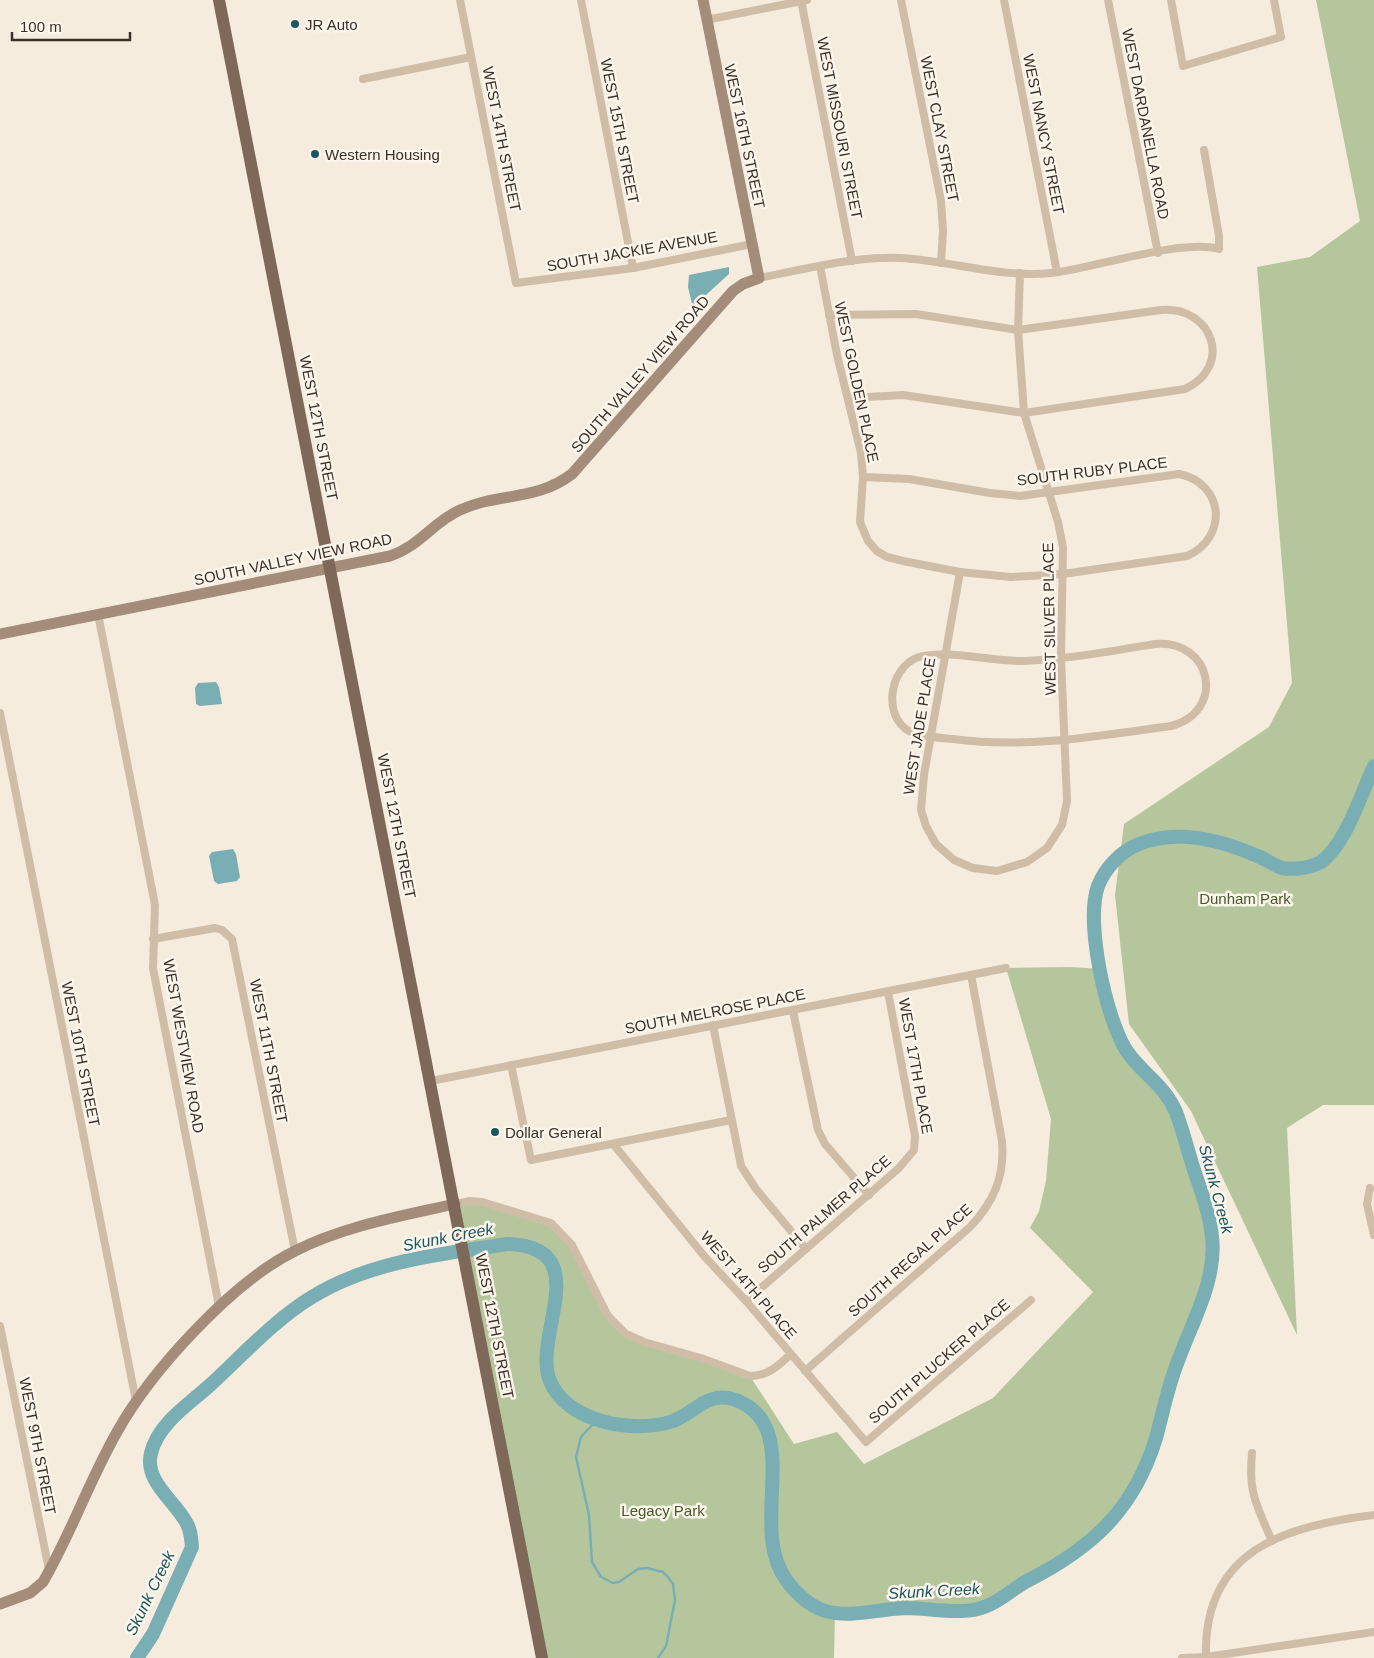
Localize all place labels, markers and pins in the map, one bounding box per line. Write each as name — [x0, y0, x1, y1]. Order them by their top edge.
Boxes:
place label: JR Auto — [305, 16, 358, 33]
marker: JR Auto — [289, 18, 301, 30]
place label: Western Housing — [325, 146, 440, 163]
marker: Western Housing — [309, 148, 321, 160]
place label: Dollar General — [505, 1124, 602, 1141]
marker: Dollar General — [489, 1126, 501, 1138]

